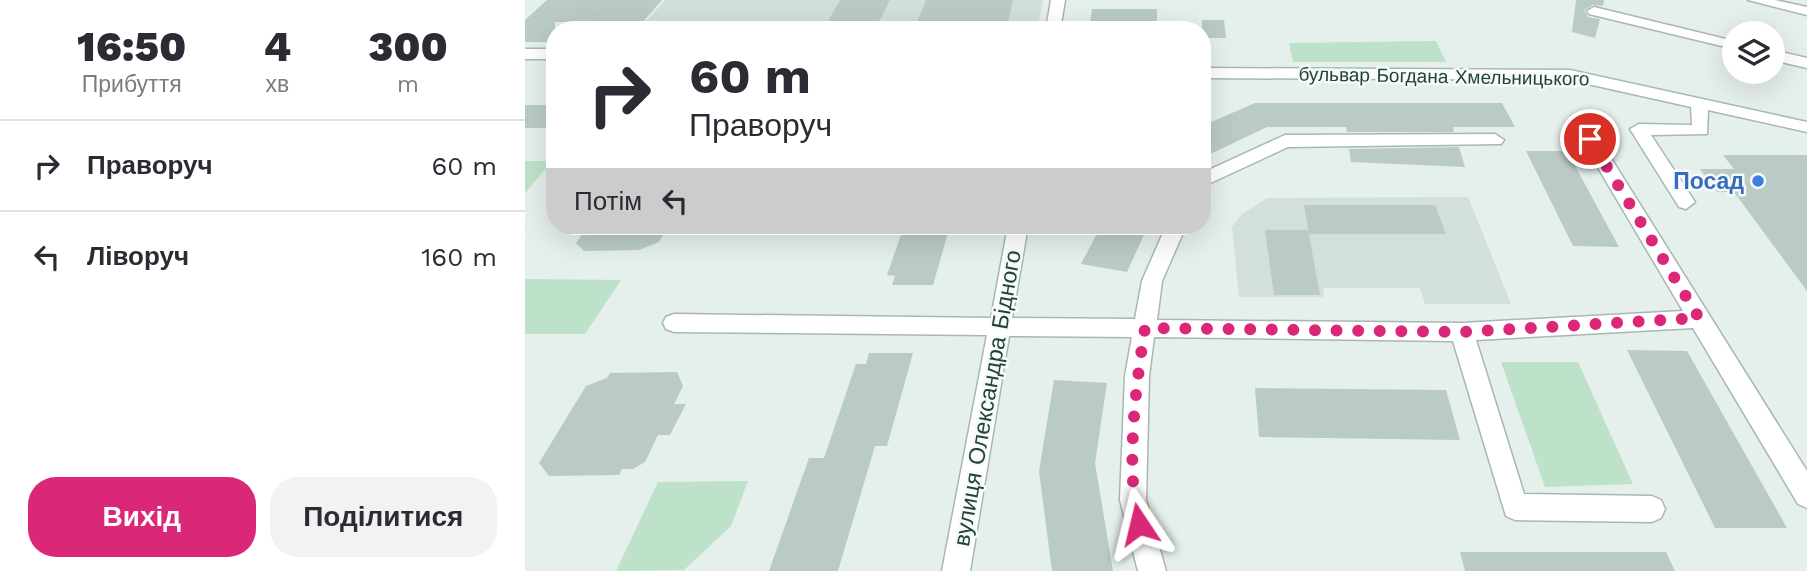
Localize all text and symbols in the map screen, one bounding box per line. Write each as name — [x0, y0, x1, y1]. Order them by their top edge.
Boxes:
map controls — [1722, 21, 1785, 84]
button: layers — [1722, 21, 1785, 84]
text: 16:50 — [77, 22, 186, 71]
text: 4 — [263, 22, 291, 71]
text: 300 — [368, 22, 448, 71]
text: 60 m — [689, 47, 811, 105]
icon: right — [574, 49, 665, 140]
street label: бульвар Богдана Хмельницького — [1298, 62, 1590, 91]
text: Прибуття — [82, 71, 182, 98]
text: хв — [265, 71, 289, 98]
text: m — [397, 71, 419, 98]
text: Праворуч — [689, 106, 832, 144]
pin — [1560, 109, 1620, 169]
icon: arrive — [1571, 120, 1609, 158]
icon: right — [28, 147, 66, 185]
text: Праворуч — [87, 150, 213, 180]
text: 60 m — [431, 151, 497, 181]
place label: Посад — [1673, 168, 1744, 195]
marker: Посад — [1750, 173, 1766, 189]
icon: left — [656, 182, 694, 220]
text: Потім — [574, 186, 642, 216]
icon: left — [28, 238, 66, 276]
text: Ліворуч — [87, 241, 189, 271]
text: 160 m — [421, 242, 497, 272]
street label: вулиця Олександра Бідного — [948, 248, 1027, 548]
button: Вихід — [28, 477, 256, 557]
button: Поділитися — [270, 477, 497, 557]
position arrow — [1102, 487, 1176, 561]

